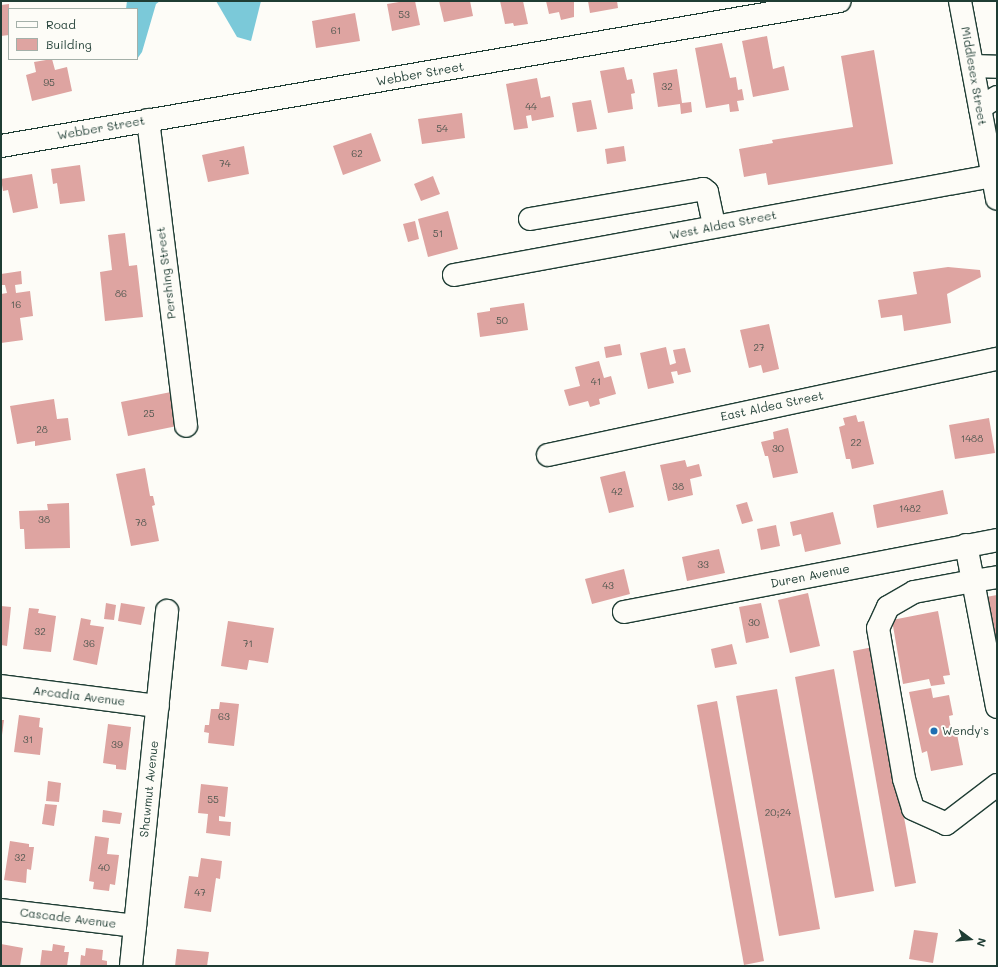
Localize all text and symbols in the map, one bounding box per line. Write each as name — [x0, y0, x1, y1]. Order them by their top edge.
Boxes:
legend — [8, 8, 138, 60]
house number: 53 — [398, 9, 410, 21]
text: Road — [46, 16, 76, 32]
house number: 61 — [331, 25, 341, 37]
street label: Middlesex Street — [958, 25, 990, 127]
text: Building — [46, 36, 92, 52]
street label: Webber Street — [375, 59, 465, 89]
house number: 95 — [43, 77, 55, 89]
house number: 32 — [661, 81, 673, 93]
house number: 44 — [525, 101, 537, 113]
street label: Webber Street — [56, 113, 146, 143]
house number: 54 — [436, 123, 448, 135]
house number: 62 — [351, 148, 363, 160]
house number: 74 — [219, 158, 231, 170]
street label: West Aldea Street — [668, 208, 778, 242]
street label: Pershing Street — [153, 226, 179, 320]
house number: 51 — [433, 228, 443, 240]
house number: 86 — [115, 288, 127, 300]
house number: 16 — [11, 299, 21, 311]
house number: 50 — [496, 315, 508, 327]
house number: 27 — [753, 342, 765, 354]
house number: 41 — [591, 376, 601, 388]
street label: East Aldea Street — [719, 388, 825, 424]
house number: 25 — [143, 408, 155, 420]
house number: 28 — [36, 424, 48, 436]
house number: 1488 — [961, 433, 983, 445]
house number: 22 — [850, 437, 862, 449]
house number: 30 — [772, 443, 784, 455]
house number: 38 — [672, 481, 684, 493]
house number: 42 — [611, 486, 623, 498]
house number: 1482 — [899, 503, 921, 515]
house number: 38 — [38, 514, 50, 526]
house number: 78 — [135, 517, 147, 529]
house number: 33 — [697, 559, 709, 571]
street label: Duren Avenue — [769, 561, 851, 591]
house number: 43 — [602, 580, 614, 592]
house number: 30 — [748, 617, 760, 629]
house number: 32 — [34, 626, 46, 638]
house number: 36 — [83, 638, 95, 650]
house number: 71 — [243, 638, 253, 650]
street label: Arcadia Avenue — [32, 683, 126, 709]
house number: 63 — [218, 711, 230, 723]
place label: Wendy's — [942, 724, 989, 738]
marker: Wendy's — [929, 726, 939, 736]
house number: 31 — [23, 734, 33, 746]
house number: 39 — [111, 739, 123, 751]
street label: Shawmut Avenue — [137, 740, 161, 838]
house number: 55 — [207, 794, 219, 806]
house number: 20;24 — [765, 807, 791, 819]
house number: 32 — [14, 852, 26, 864]
house number: 40 — [98, 862, 110, 874]
house number: 47 — [194, 887, 206, 899]
street label: Cascade Avenue — [19, 905, 117, 931]
north arrow — [950, 919, 990, 959]
text: N — [974, 936, 990, 949]

